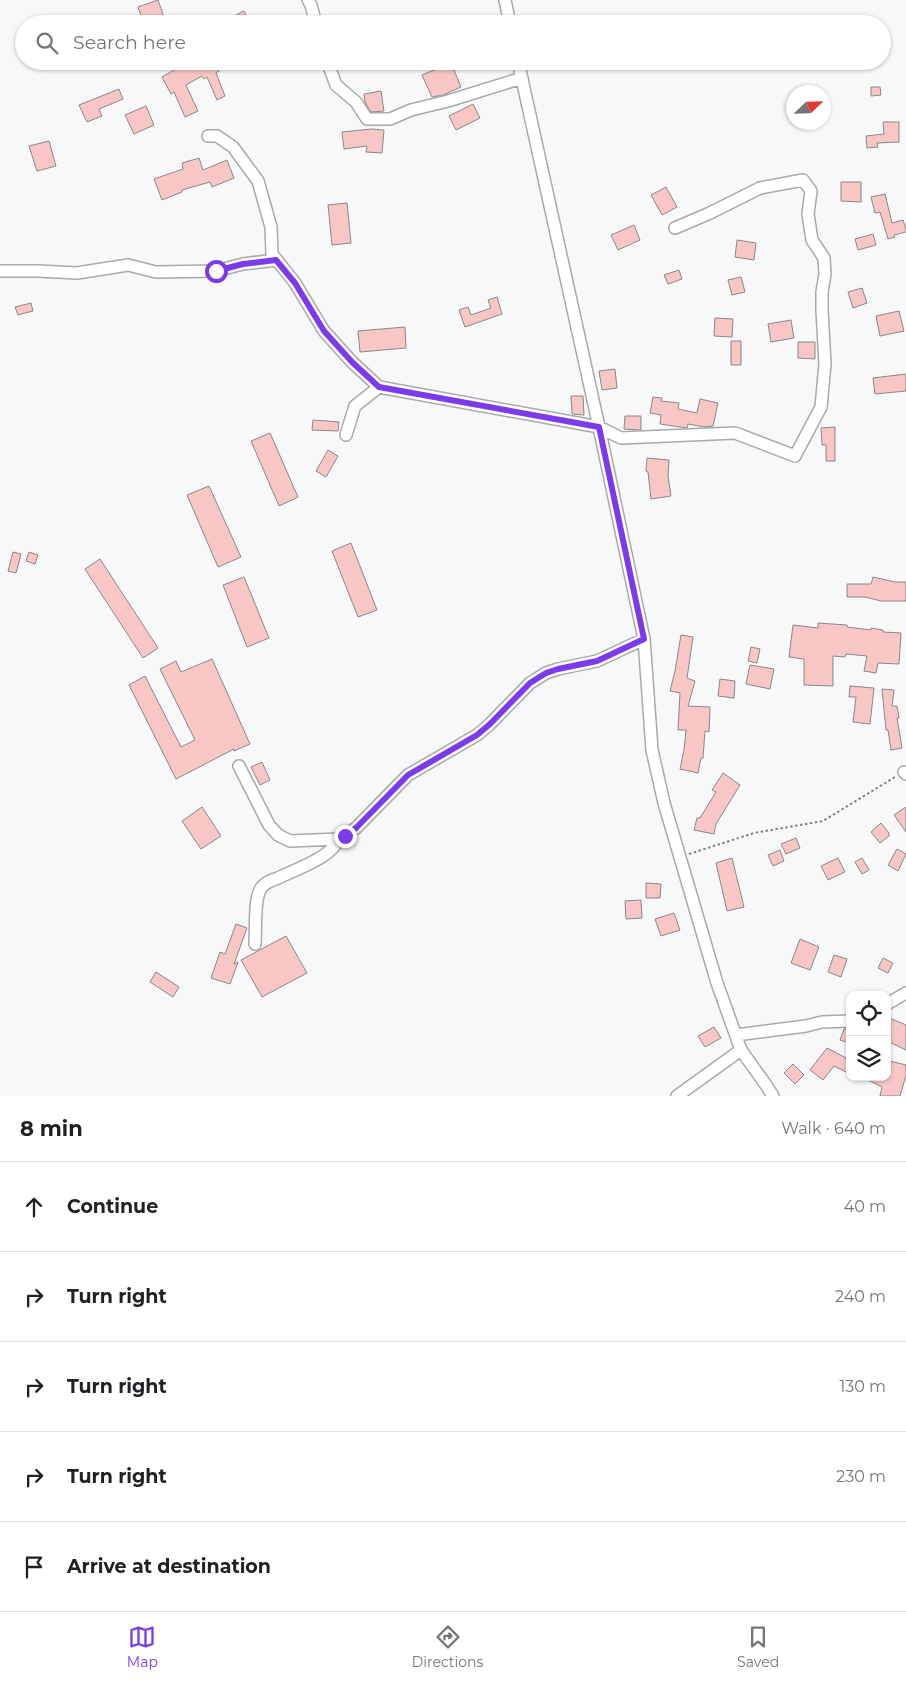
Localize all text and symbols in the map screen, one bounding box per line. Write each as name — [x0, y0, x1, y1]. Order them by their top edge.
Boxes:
search box — [15, 15, 891, 70]
icon: search — [33, 29, 61, 57]
text: Search here — [73, 31, 186, 54]
north arrow — [786, 85, 831, 130]
route start — [205, 260, 228, 283]
route end — [334, 825, 357, 848]
map controls — [846, 991, 891, 1081]
button: locate — [846, 991, 891, 1036]
button: layers — [846, 1036, 891, 1081]
text: 8 min — [20, 1116, 83, 1141]
text: Walk · 640 m — [781, 1119, 886, 1138]
icon: ahead — [20, 1193, 48, 1221]
text: Continue — [67, 1195, 158, 1218]
text: 40 m — [844, 1197, 886, 1216]
icon: right — [20, 1283, 48, 1311]
text: Turn right — [67, 1285, 167, 1308]
text: 240 m — [835, 1287, 886, 1306]
icon: right — [20, 1373, 48, 1401]
text: Turn right — [67, 1375, 167, 1398]
text: 130 m — [839, 1377, 886, 1396]
icon: right — [20, 1463, 48, 1491]
text: Turn right — [67, 1465, 167, 1488]
text: 230 m — [836, 1467, 886, 1486]
icon: arrive — [20, 1553, 48, 1581]
text: Arrive at destination — [67, 1555, 271, 1578]
tab: Map — [127, 1623, 158, 1671]
tab: Directions — [412, 1623, 483, 1671]
tab: Saved — [737, 1623, 779, 1671]

